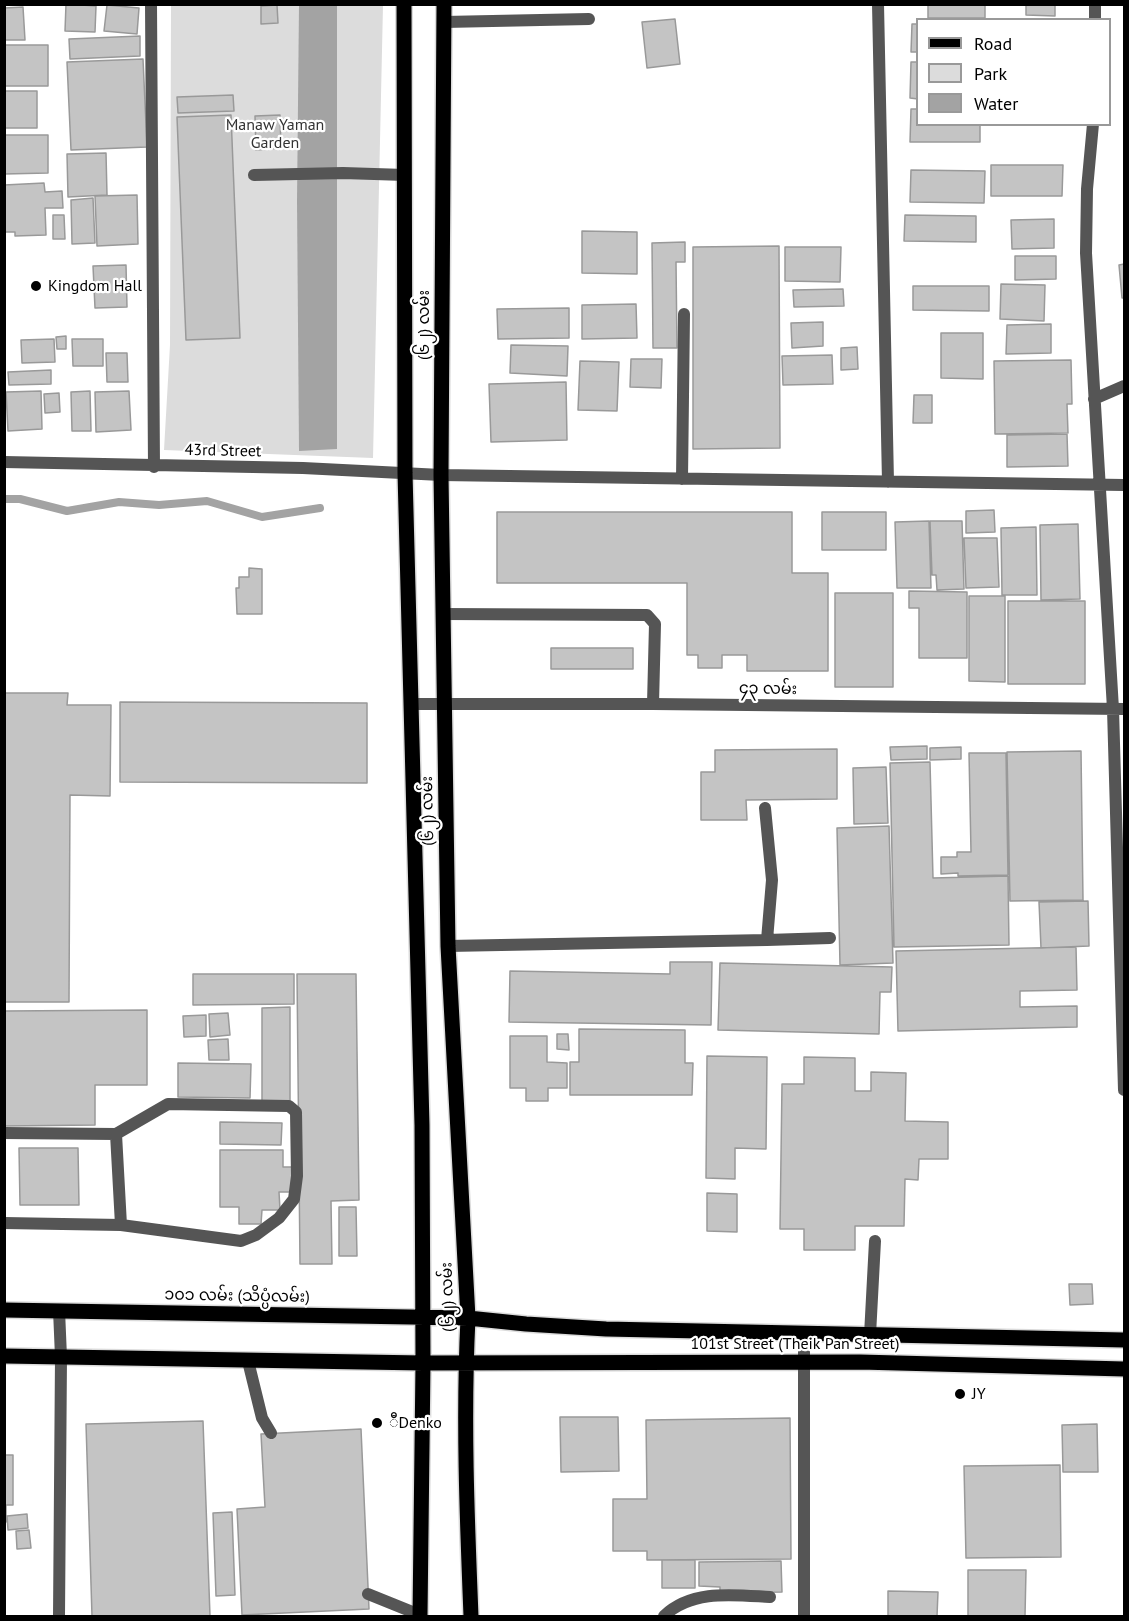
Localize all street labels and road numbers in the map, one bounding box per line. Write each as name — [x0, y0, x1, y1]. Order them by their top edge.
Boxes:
street label: (၆၂) လမ်း — [414, 290, 434, 360]
street label: 43rd Street — [185, 441, 261, 461]
street label: ၄၃ လမ်း — [739, 679, 797, 699]
street label: (၆၂) လမ်း — [418, 776, 438, 846]
street label: (၆၂) လမ်း — [437, 1262, 459, 1332]
street label: ၁၀၁ လမ်း (သိပ္ပံလမ်း) — [164, 1285, 310, 1307]
street label: 101st Street (Theik Pan Street) — [691, 1334, 899, 1354]

